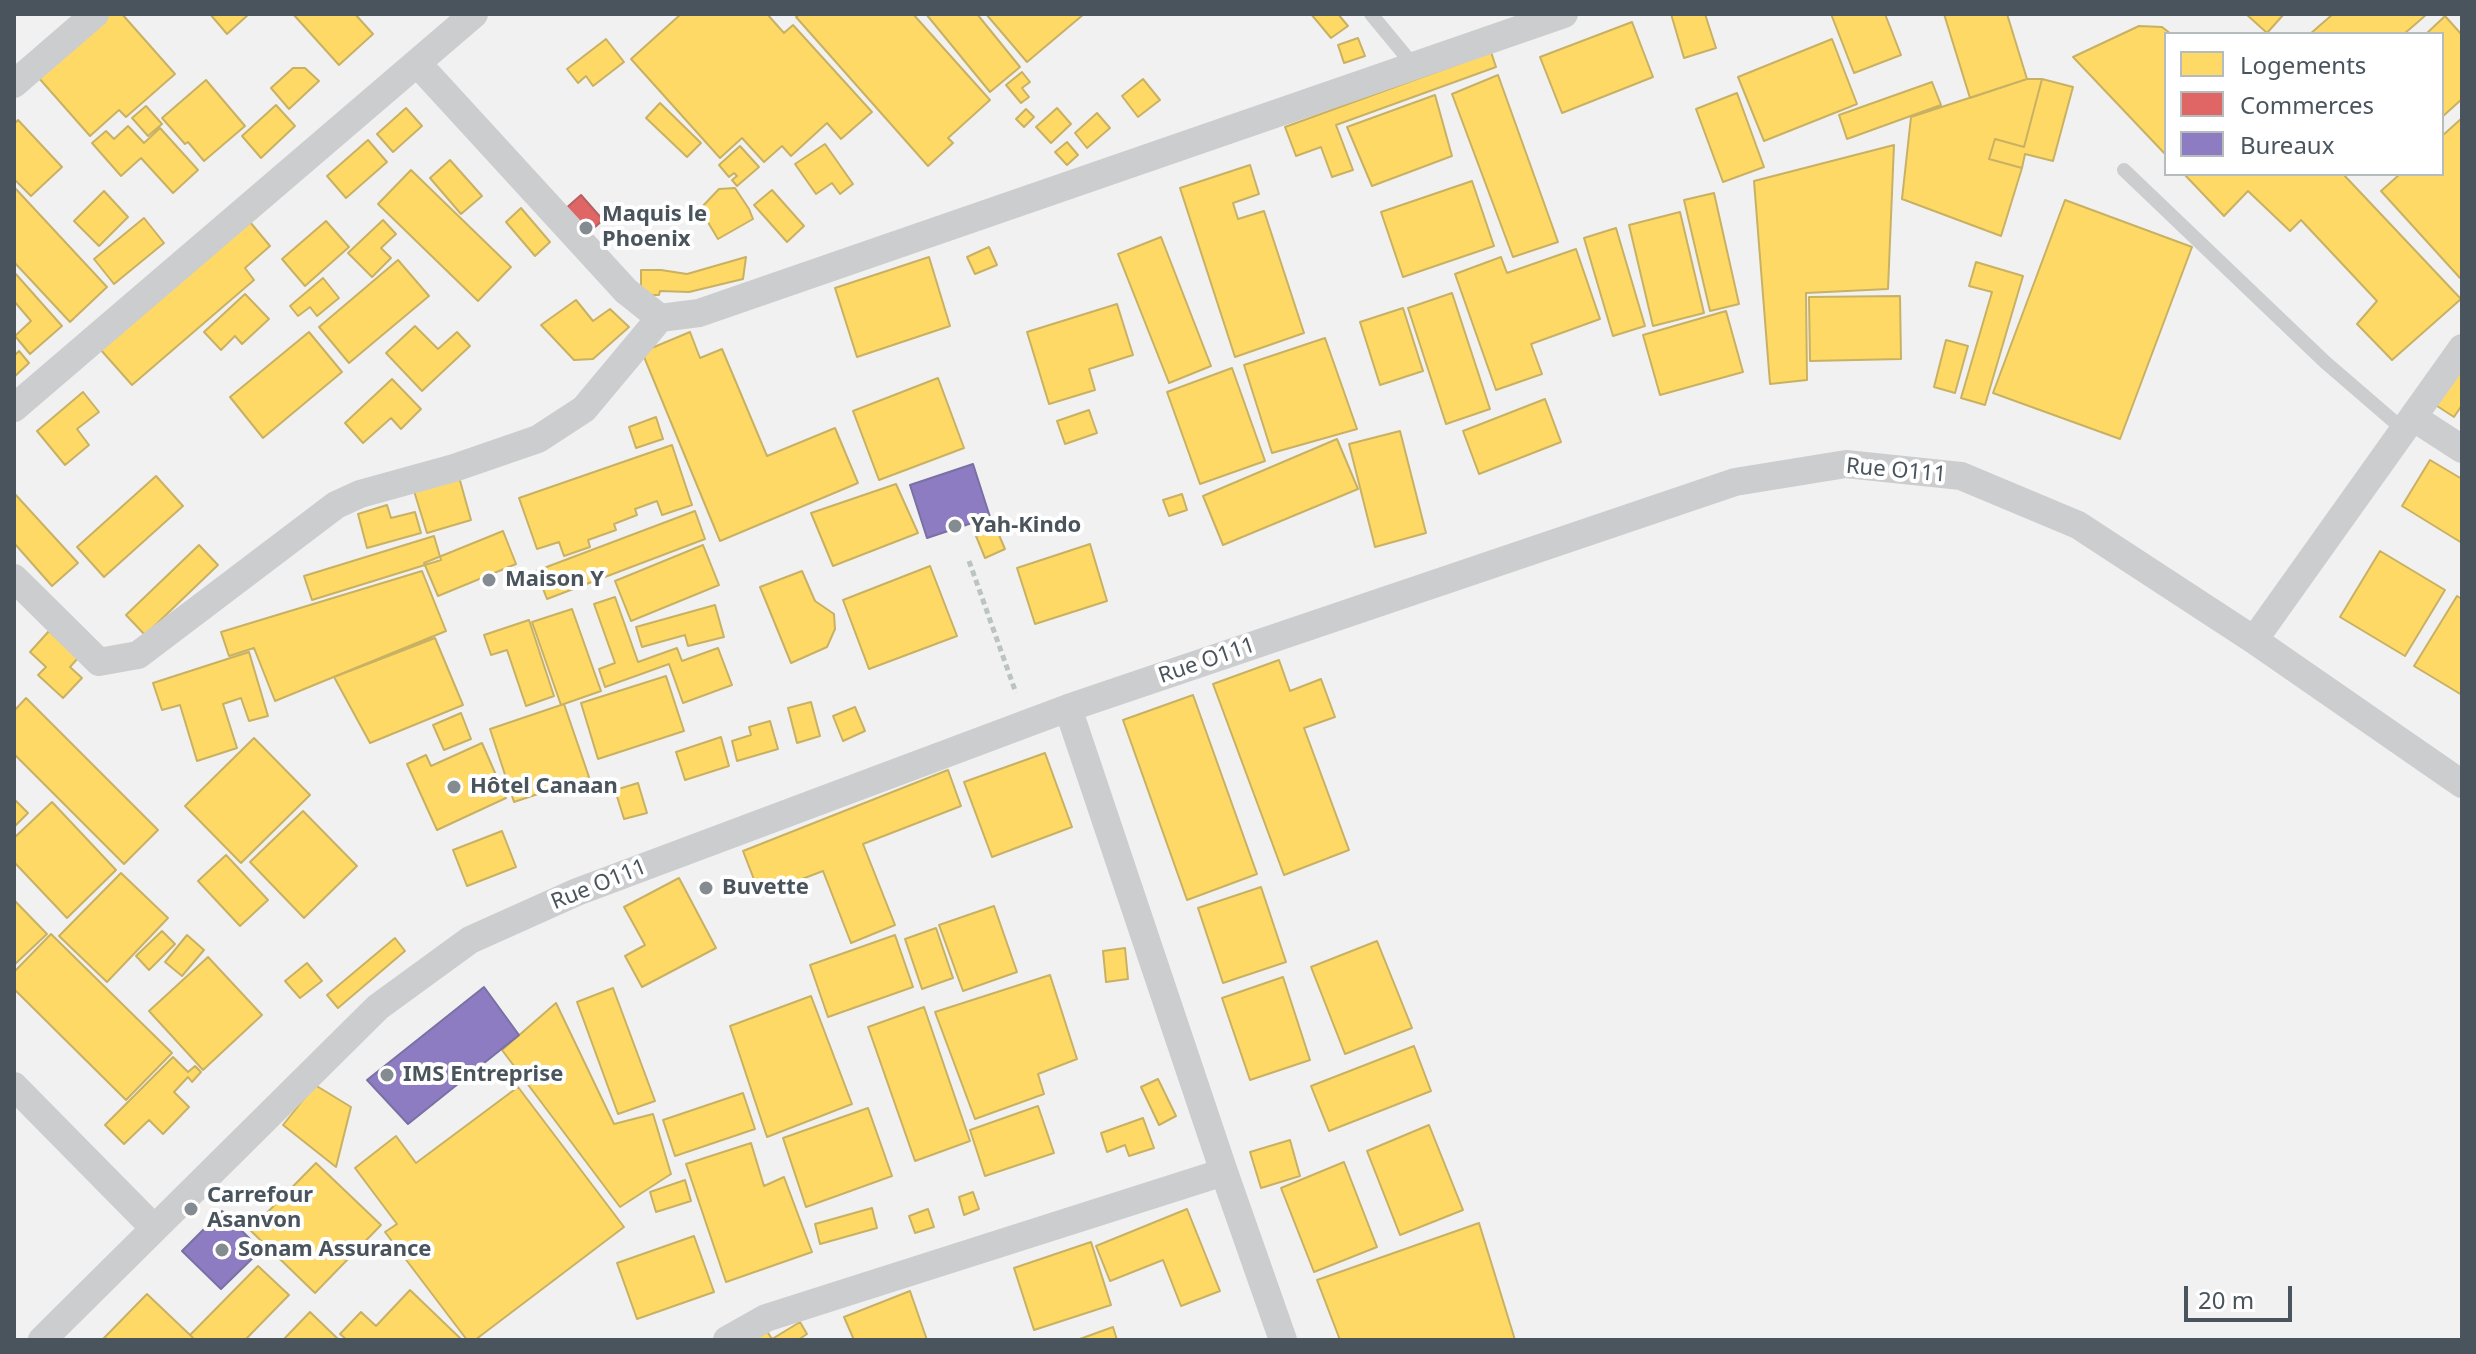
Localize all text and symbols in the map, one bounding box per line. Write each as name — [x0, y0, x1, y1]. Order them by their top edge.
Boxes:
legend — [2164, 32, 2444, 176]
text: Logements — [2240, 48, 2366, 81]
text: Commerces — [2240, 88, 2374, 121]
text: Bureaux — [2240, 128, 2334, 161]
place label: Maquis le Phoenix — [602, 202, 707, 254]
marker: Maquis le Phoenix — [577, 219, 595, 237]
street label: Rue O111 — [1845, 453, 1947, 489]
place label: Yah-Kindo — [971, 513, 1081, 539]
marker: Yah-Kindo — [946, 517, 964, 535]
place label: Maison Y — [505, 567, 604, 593]
marker: Maison Y — [480, 571, 498, 589]
street label: Rue O111 — [1155, 632, 1259, 690]
place label: Hôtel Canaan — [470, 774, 618, 800]
marker: Hôtel Canaan — [445, 778, 463, 796]
street label: Rue O111 — [548, 854, 650, 916]
place label: Buvette — [722, 875, 809, 901]
marker: Buvette — [697, 879, 715, 897]
place label: IMS Entreprise — [403, 1062, 563, 1088]
marker: IMS Entreprise — [378, 1066, 396, 1084]
place label: Carrefour Asanvon — [207, 1183, 313, 1234]
marker: Carrefour Asanvon — [182, 1200, 200, 1218]
place label: Sonam Assurance — [238, 1237, 431, 1263]
marker: Sonam Assurance — [213, 1241, 231, 1259]
scale bar — [2188, 1270, 2296, 1320]
text: 20 m — [2198, 1283, 2254, 1316]

